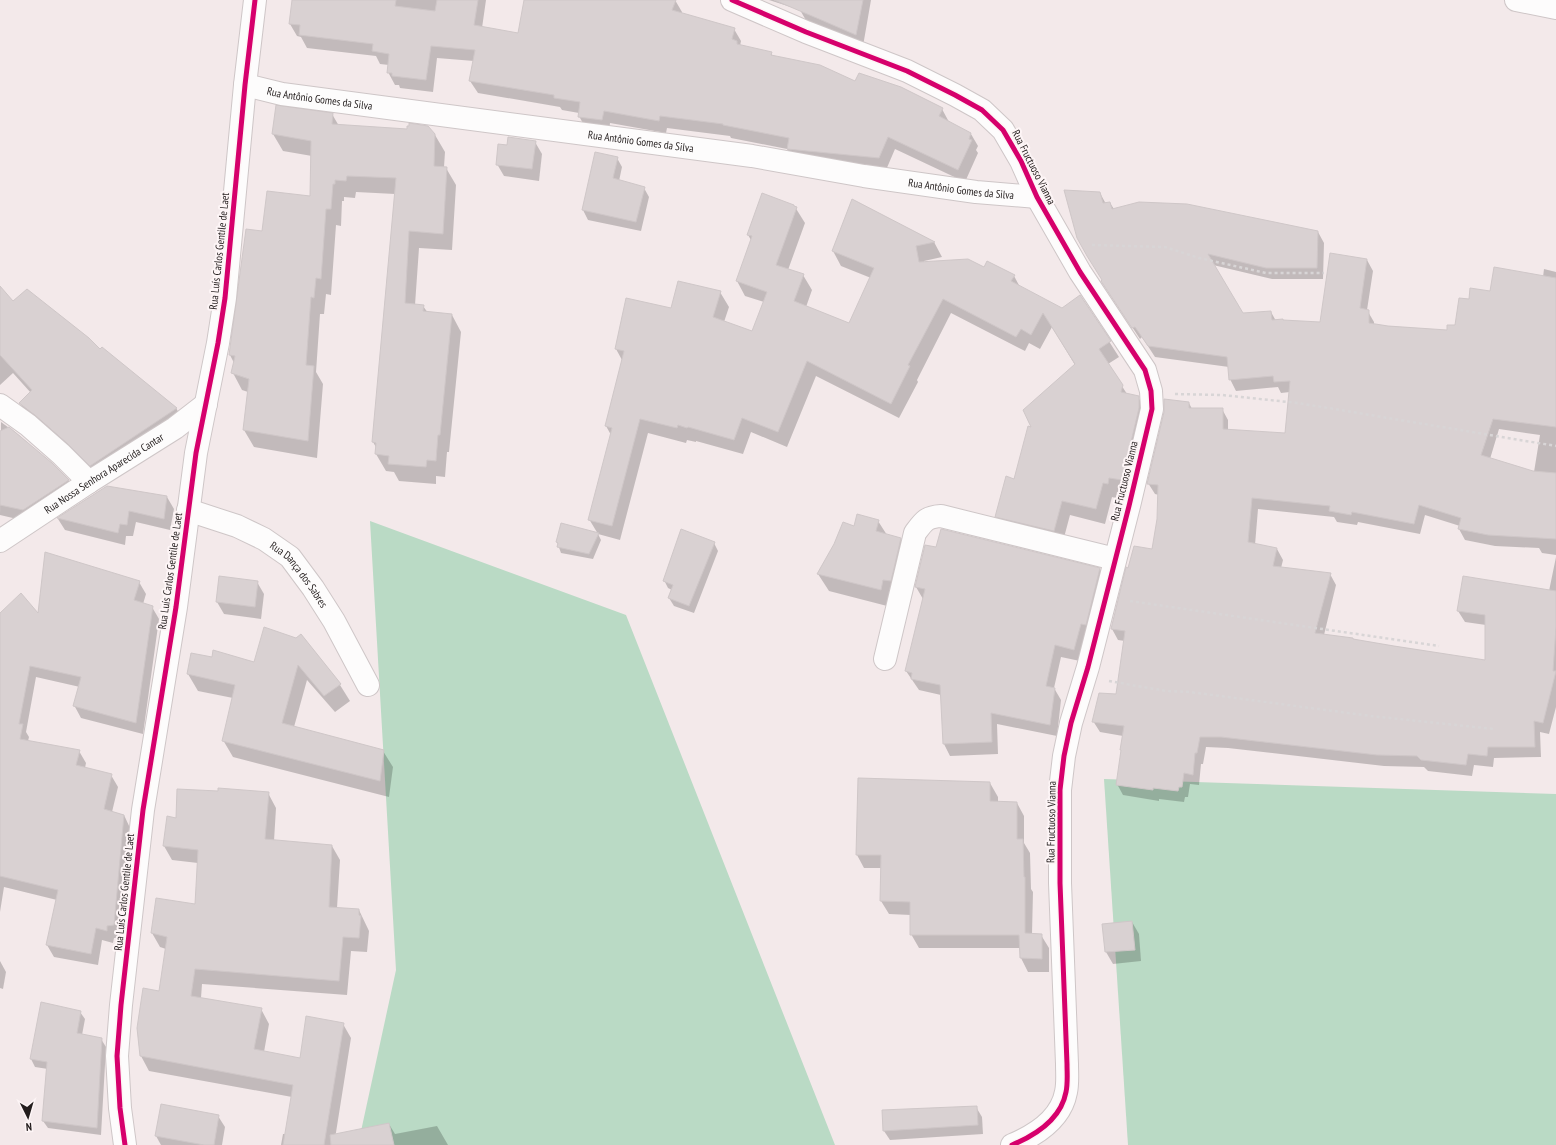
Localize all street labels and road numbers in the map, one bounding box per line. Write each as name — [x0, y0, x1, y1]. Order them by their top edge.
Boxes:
street label: Rua Antônio Gomes da Silva — [265, 84, 373, 113]
street label: Rua Antônio Gomes da Silva — [587, 127, 695, 155]
street label: Rua Fructuoso Vianna — [1009, 127, 1059, 207]
street label: Rua Antônio Gomes da Silva — [907, 175, 1015, 202]
street label: Rua Luís Carlos Gentile de Laet — [206, 192, 232, 310]
street label: Rua Nossa Senhora Aparecida Cantar — [41, 430, 166, 517]
street label: Rua Fructuoso Vianna — [1107, 439, 1141, 523]
street label: Rua Luís Carlos Gentile de Laet — [155, 512, 185, 630]
street label: Rua Dança dos Sabres — [267, 538, 331, 610]
street label: Rua Fructuoso Vianna — [1043, 781, 1059, 863]
street label: Rua Luís Carlos Gentile de Laet — [111, 833, 137, 951]

